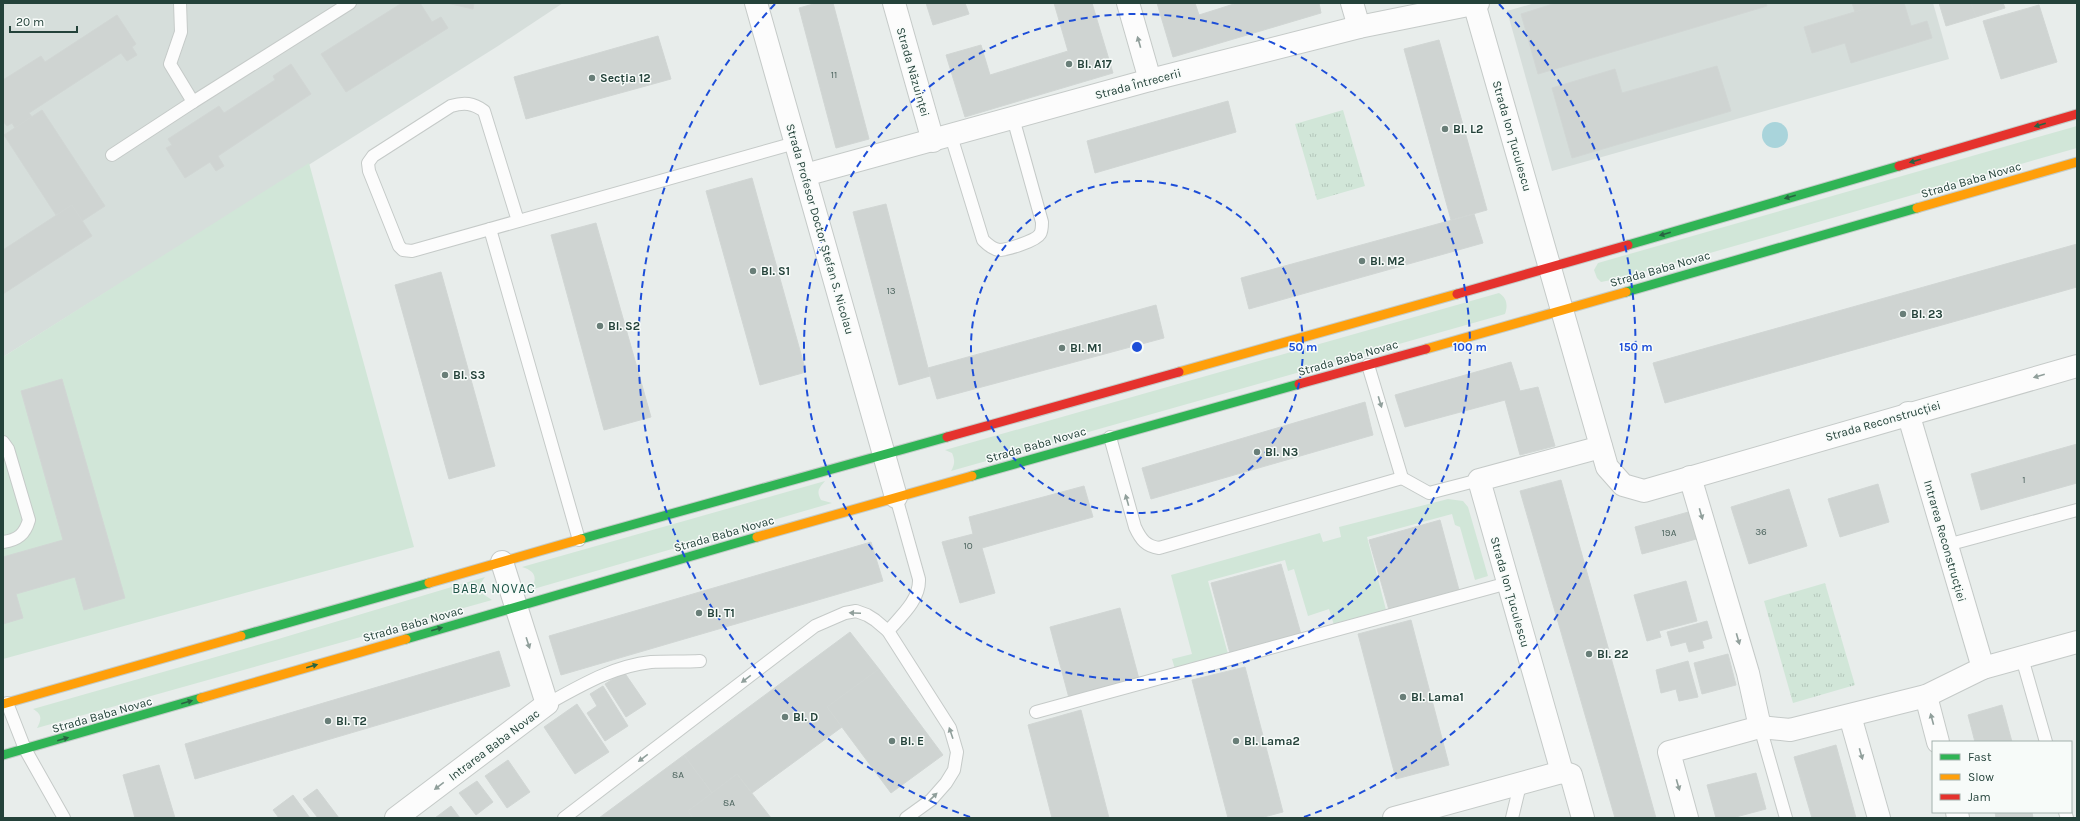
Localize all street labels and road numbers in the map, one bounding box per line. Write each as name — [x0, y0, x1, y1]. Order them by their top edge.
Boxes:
street label: Strada Năzuinței — [894, 26, 932, 118]
street label: Strada Întrecerii — [1093, 66, 1183, 102]
street label: Strada Ion Țuculescu — [1489, 79, 1535, 193]
street label: Strada Profesor Doctor Ștefan S. Nicolau — [783, 122, 857, 336]
street label: Strada Baba Novac — [1919, 159, 2023, 201]
street label: Strada Baba Novac — [1608, 248, 1712, 290]
street label: Strada Baba Novac — [1296, 337, 1400, 379]
street label: Strada Reconstrucției — [1824, 398, 1942, 444]
street label: Strada Baba Novac — [984, 424, 1088, 466]
street label: Intrarea Reconstrucției — [1921, 479, 1969, 603]
street label: Strada Baba Novac — [672, 513, 776, 555]
street label: Strada Ion Țuculescu — [1487, 535, 1533, 649]
street label: Strada Baba Novac — [361, 603, 465, 645]
street label: Strada Baba Novac — [50, 694, 154, 736]
street label: Intrarea Baba Novac — [446, 706, 542, 784]

